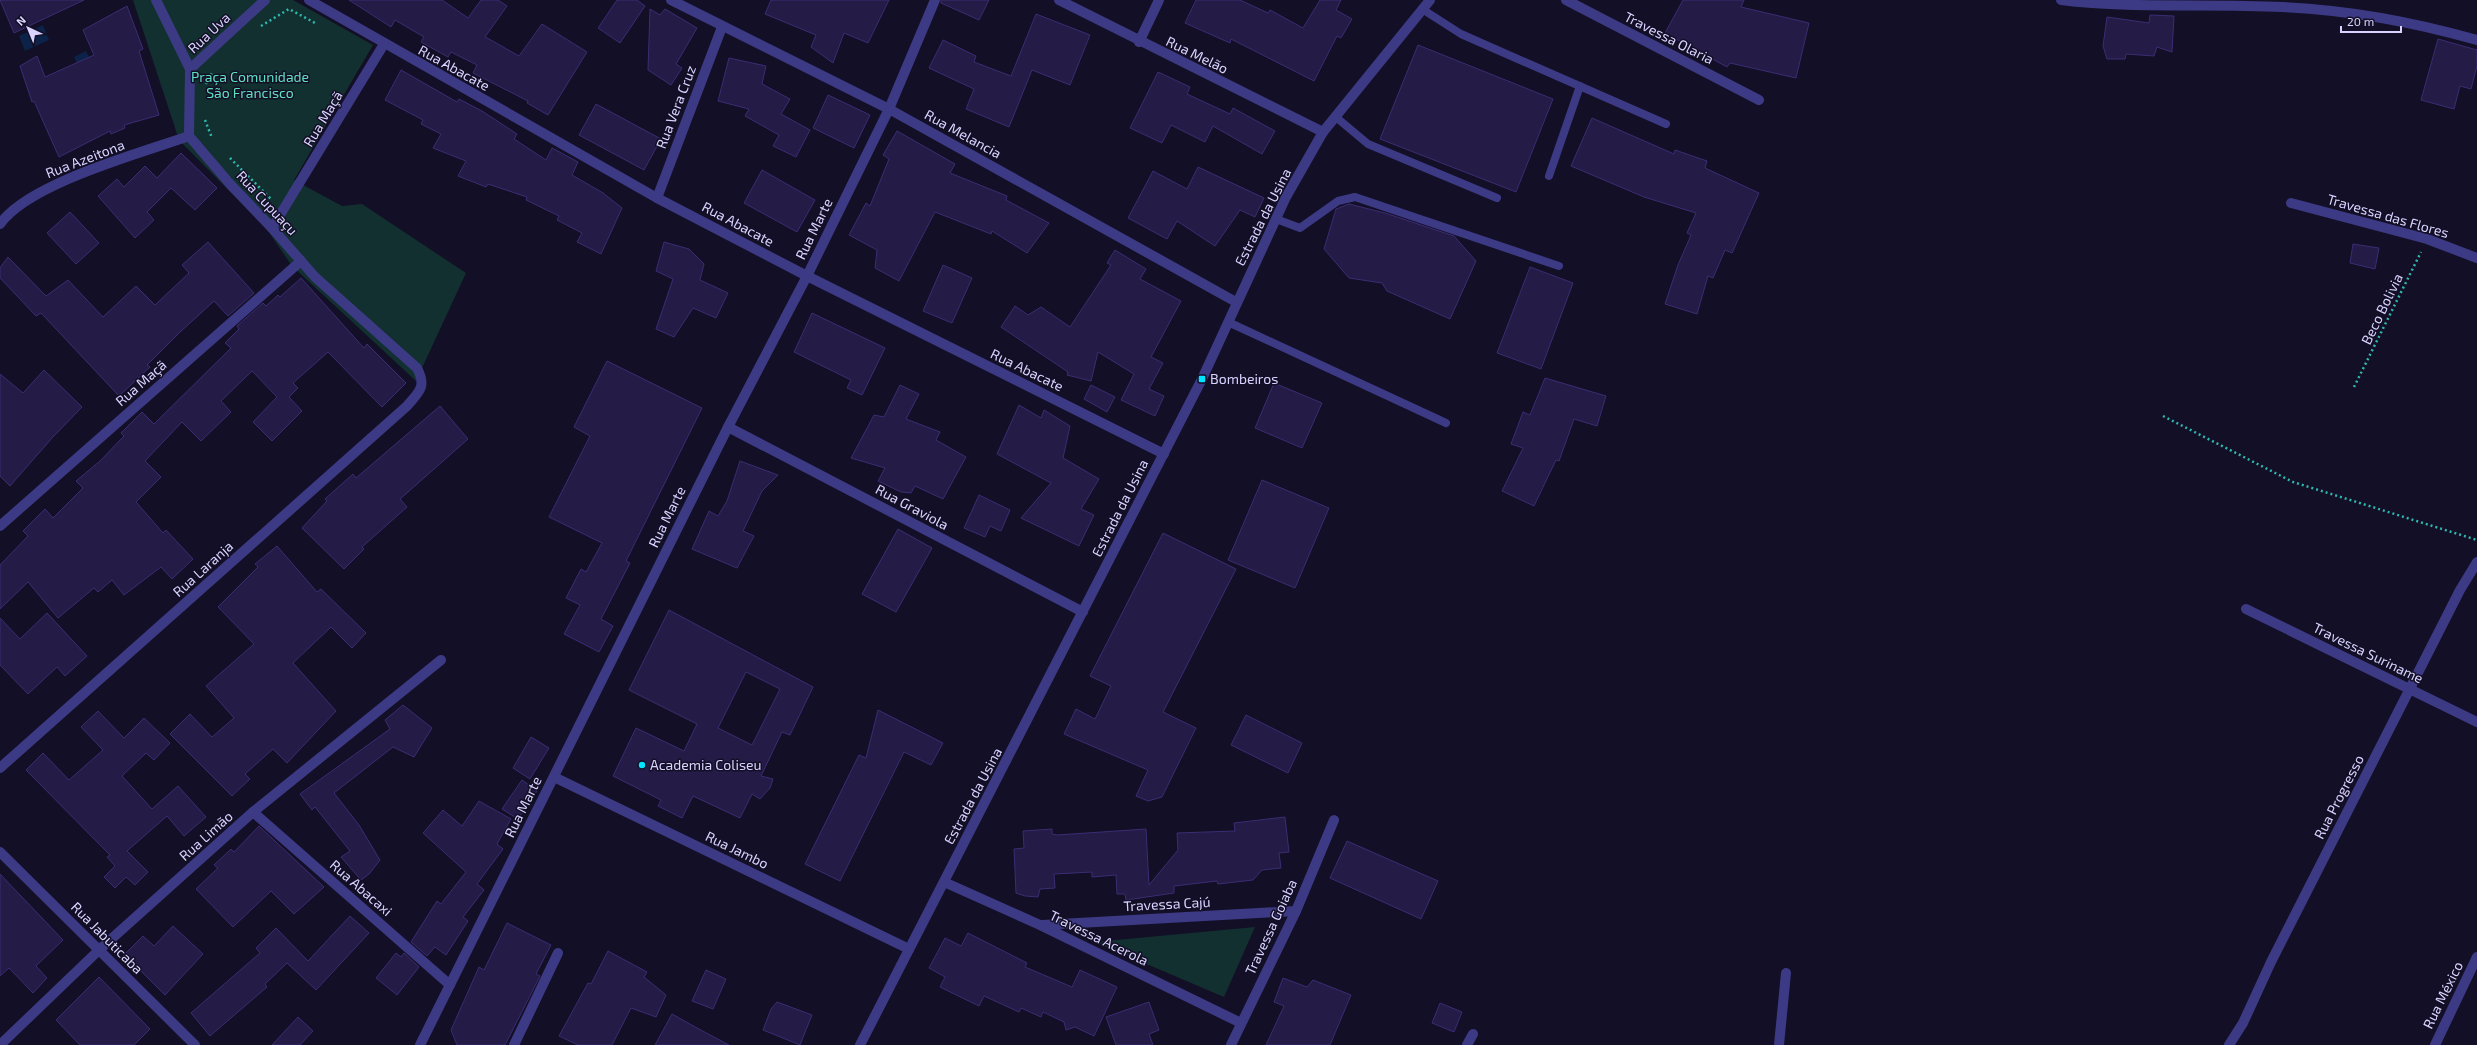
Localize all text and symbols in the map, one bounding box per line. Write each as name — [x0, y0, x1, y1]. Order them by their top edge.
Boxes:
north arrow — [8, 8, 48, 48]
street label: Travessa Olaria — [1622, 8, 1717, 67]
scale bar — [2341, 8, 2401, 34]
street label: Rua Uva — [184, 9, 233, 57]
text: N — [13, 13, 28, 28]
text: 20 m — [2347, 14, 2374, 28]
street label: Rua Melão — [1163, 32, 1231, 77]
street label: Rua Abacate — [416, 41, 493, 94]
street label: Rua Vera Cruz — [652, 63, 699, 151]
park label: Praça Comunidade São Francisco — [191, 68, 309, 101]
street label: Rua Maçã — [299, 88, 347, 150]
street label: Rua Melancia — [922, 105, 1005, 162]
street label: Rua Azeitona — [43, 136, 127, 181]
street label: Estrada da Usina — [1231, 165, 1294, 268]
street label: Rua Cupuaçu — [232, 167, 302, 239]
street label: Travessa das Flores — [2325, 190, 2451, 241]
street label: Rua Marte — [791, 195, 836, 262]
street label: Rua Abacate — [699, 198, 777, 250]
street label: Beco Bolivia — [2357, 271, 2406, 347]
street label: Rua Abacate — [988, 345, 1066, 394]
street label: Rua Maçã — [112, 356, 170, 410]
place label: Bombeiros — [1210, 370, 1278, 387]
marker: Bombeiros — [1197, 374, 1207, 384]
street label: Estrada da Usina — [1088, 456, 1151, 559]
street label: Rua Graviola — [873, 480, 952, 533]
street label: Rua Marte — [644, 483, 689, 550]
street label: Rua Laranja — [169, 537, 236, 600]
street label: Travessa Suriname — [2310, 618, 2426, 687]
street label: Estrada da Usina — [940, 745, 1005, 847]
street label: Rua Progresso — [2310, 752, 2367, 842]
place label: Academia Coliseu — [650, 756, 762, 773]
marker: Academia Coliseu — [637, 760, 647, 770]
street label: Rua Marte — [500, 773, 545, 840]
street label: Rua Limão — [175, 807, 236, 864]
street label: Rua Jambo — [703, 827, 771, 872]
street label: Rua Abacaxi — [327, 856, 396, 919]
street label: Travessa Goiaba — [1241, 876, 1300, 977]
street label: Travessa Cajú — [1123, 893, 1211, 914]
street label: Rua Jabuticaba — [68, 898, 147, 977]
street label: Travessa Acerola — [1047, 906, 1151, 969]
street label: Rua México — [2419, 958, 2466, 1031]

